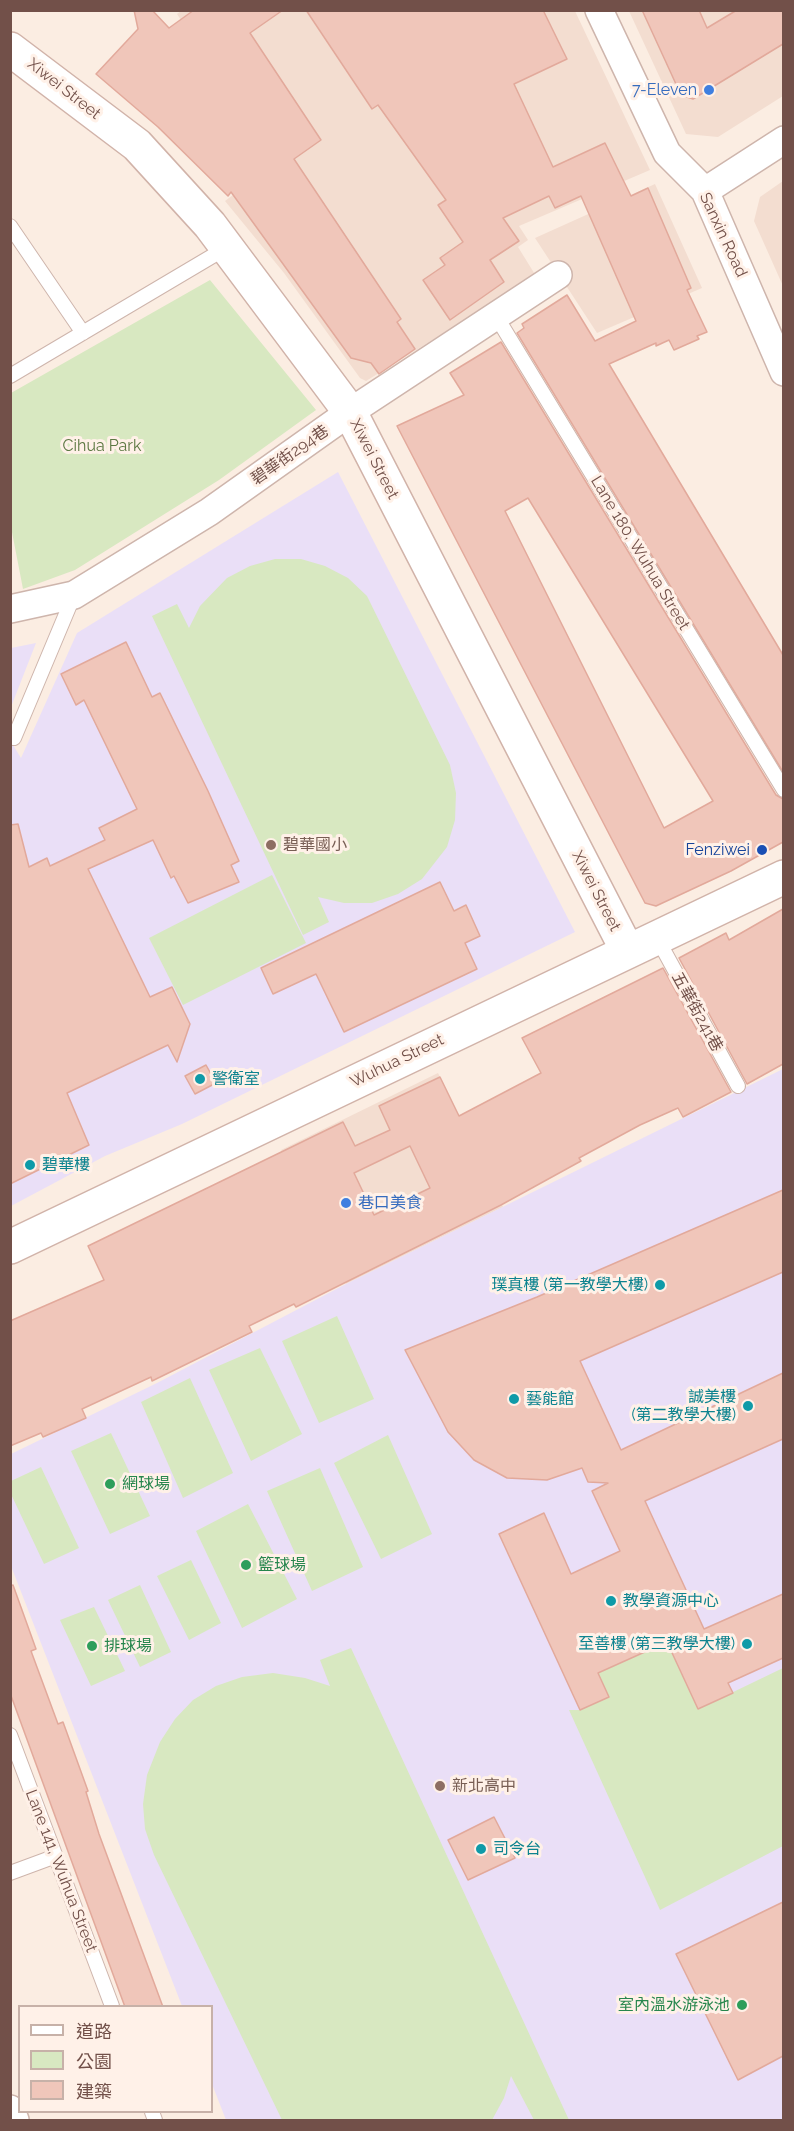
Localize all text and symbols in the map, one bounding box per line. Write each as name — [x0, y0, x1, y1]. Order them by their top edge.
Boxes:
street label: Xiwei Street — [24, 54, 104, 124]
place label: 7-Eleven — [632, 80, 697, 100]
marker: 7-Eleven — [702, 83, 716, 97]
street label: Sanxin Road — [695, 190, 751, 280]
street label: Xiwei Street — [346, 416, 402, 502]
street label: 碧華街294巷 — [247, 421, 333, 489]
park label: Cihua Park — [63, 436, 141, 456]
street label: Lane 180, Wuhua Street — [586, 473, 694, 633]
place label: 碧華國小 — [283, 835, 347, 855]
marker: 碧華國小 — [264, 838, 278, 852]
place label: Fenziwei — [685, 840, 750, 860]
marker: Fenziwei — [755, 843, 769, 857]
street label: Xiwei Street — [568, 848, 624, 934]
street label: 五華街241巷 — [667, 969, 727, 1055]
street label: Wuhua Street — [347, 1030, 447, 1092]
place label: 警衛室 — [212, 1069, 260, 1089]
marker: 警衛室 — [193, 1072, 207, 1086]
place label: 碧華樓 — [42, 1155, 90, 1175]
marker: 碧華樓 — [23, 1158, 37, 1172]
place label: 巷口美食 — [358, 1193, 422, 1213]
marker: 巷口美食 — [339, 1196, 353, 1210]
place label: 璞真樓 (第一教學大樓) — [491, 1275, 648, 1295]
marker: 璞真樓 (第一教學大樓) — [653, 1278, 667, 1292]
place label: 誠美樓 (第二教學大樓) — [631, 1387, 736, 1425]
place label: 藝能館 — [526, 1389, 574, 1409]
marker: 藝能館 — [507, 1392, 521, 1406]
marker: 誠美樓 (第二教學大樓) — [741, 1399, 755, 1413]
place label: 網球場 — [122, 1474, 170, 1494]
marker: 網球場 — [103, 1477, 117, 1491]
place label: 籃球場 — [258, 1555, 306, 1575]
marker: 籃球場 — [239, 1558, 253, 1572]
place label: 教學資源中心 — [623, 1591, 719, 1611]
marker: 教學資源中心 — [604, 1594, 618, 1608]
place label: 至善樓 (第三教學大樓) — [578, 1634, 735, 1654]
place label: 排球場 — [104, 1636, 152, 1656]
marker: 至善樓 (第三教學大樓) — [740, 1637, 754, 1651]
marker: 排球場 — [85, 1639, 99, 1653]
place label: 新北高中 — [452, 1776, 516, 1796]
marker: 新北高中 — [433, 1779, 447, 1793]
street label: Lane 141, Wuhua Street — [21, 1787, 101, 1955]
place label: 司令台 — [493, 1839, 541, 1859]
marker: 司令台 — [474, 1842, 488, 1856]
place label: 室內溫水游泳池 — [618, 1995, 730, 2015]
marker: 室內溫水游泳池 — [735, 1998, 749, 2012]
legend — [18, 2005, 213, 2113]
text: 道路 — [76, 2021, 112, 2042]
text: 公園 — [76, 2051, 112, 2072]
text: 建築 — [76, 2081, 112, 2102]

